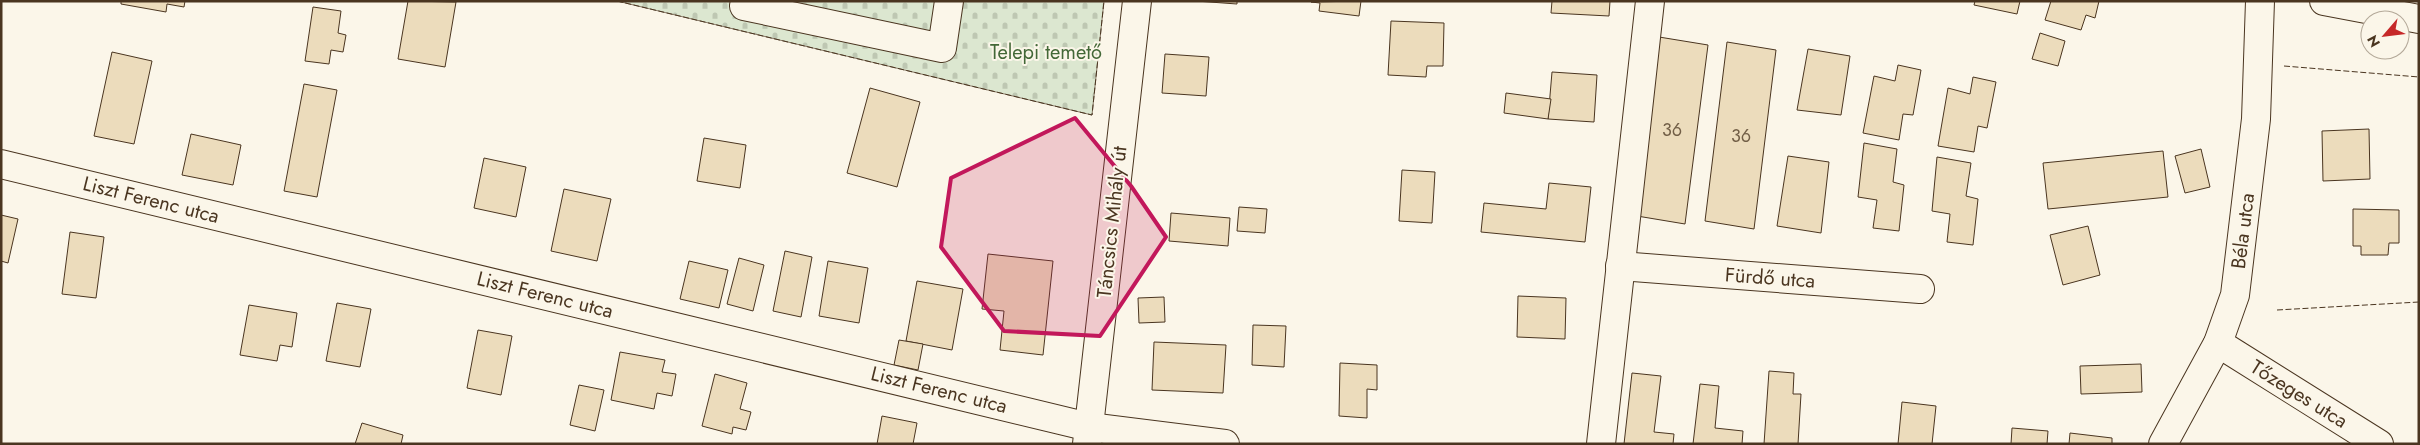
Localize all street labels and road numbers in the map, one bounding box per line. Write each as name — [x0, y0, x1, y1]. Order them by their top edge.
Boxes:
street label: Táncsics Mihály út — [1090, 145, 1134, 299]
street label: Liszt Ferenc utca — [80, 169, 222, 231]
street label: Béla utca — [2224, 191, 2262, 271]
street label: Fürdő utca — [1724, 260, 1816, 296]
street label: Liszt Ferenc utca — [474, 264, 616, 326]
street label: Tőzeges utca — [2245, 353, 2353, 435]
street label: Liszt Ferenc utca — [868, 359, 1010, 421]

